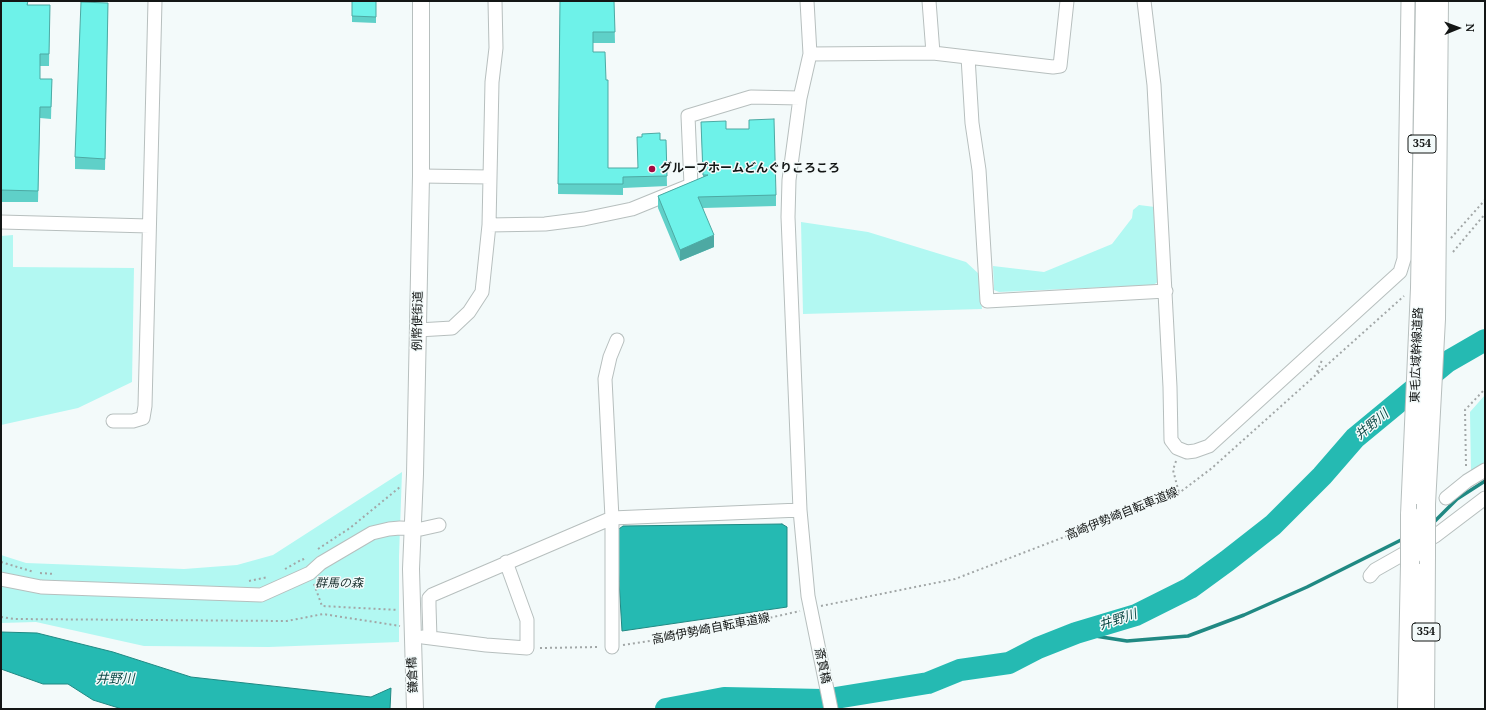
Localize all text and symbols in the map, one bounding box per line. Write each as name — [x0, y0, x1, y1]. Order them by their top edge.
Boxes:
north arrow — [1438, 8, 1478, 48]
text: N — [1463, 23, 1478, 32]
road number: 354 — [1408, 135, 1436, 153]
place label: グループホームどんぐりころころ — [660, 162, 840, 176]
marker: グループホームどんぐりころころ — [647, 164, 657, 174]
street label: 例幣使街道 — [410, 291, 426, 351]
street label: 東毛広域幹線道路 — [1408, 307, 1426, 403]
water label: 井野川 — [1352, 406, 1392, 444]
street label: 高崎伊勢崎自転車道線 — [1064, 485, 1180, 543]
park label: 群馬の森 — [315, 577, 363, 591]
water label: 井野川 — [1097, 607, 1139, 633]
street label: 高崎伊勢崎自転車道線 — [651, 610, 771, 648]
road number: 354 — [1412, 623, 1440, 641]
street label: 斎貫橋 — [811, 647, 833, 685]
street label: 鎌倉橋 — [405, 657, 421, 693]
water label: 井野川 — [96, 671, 134, 687]

